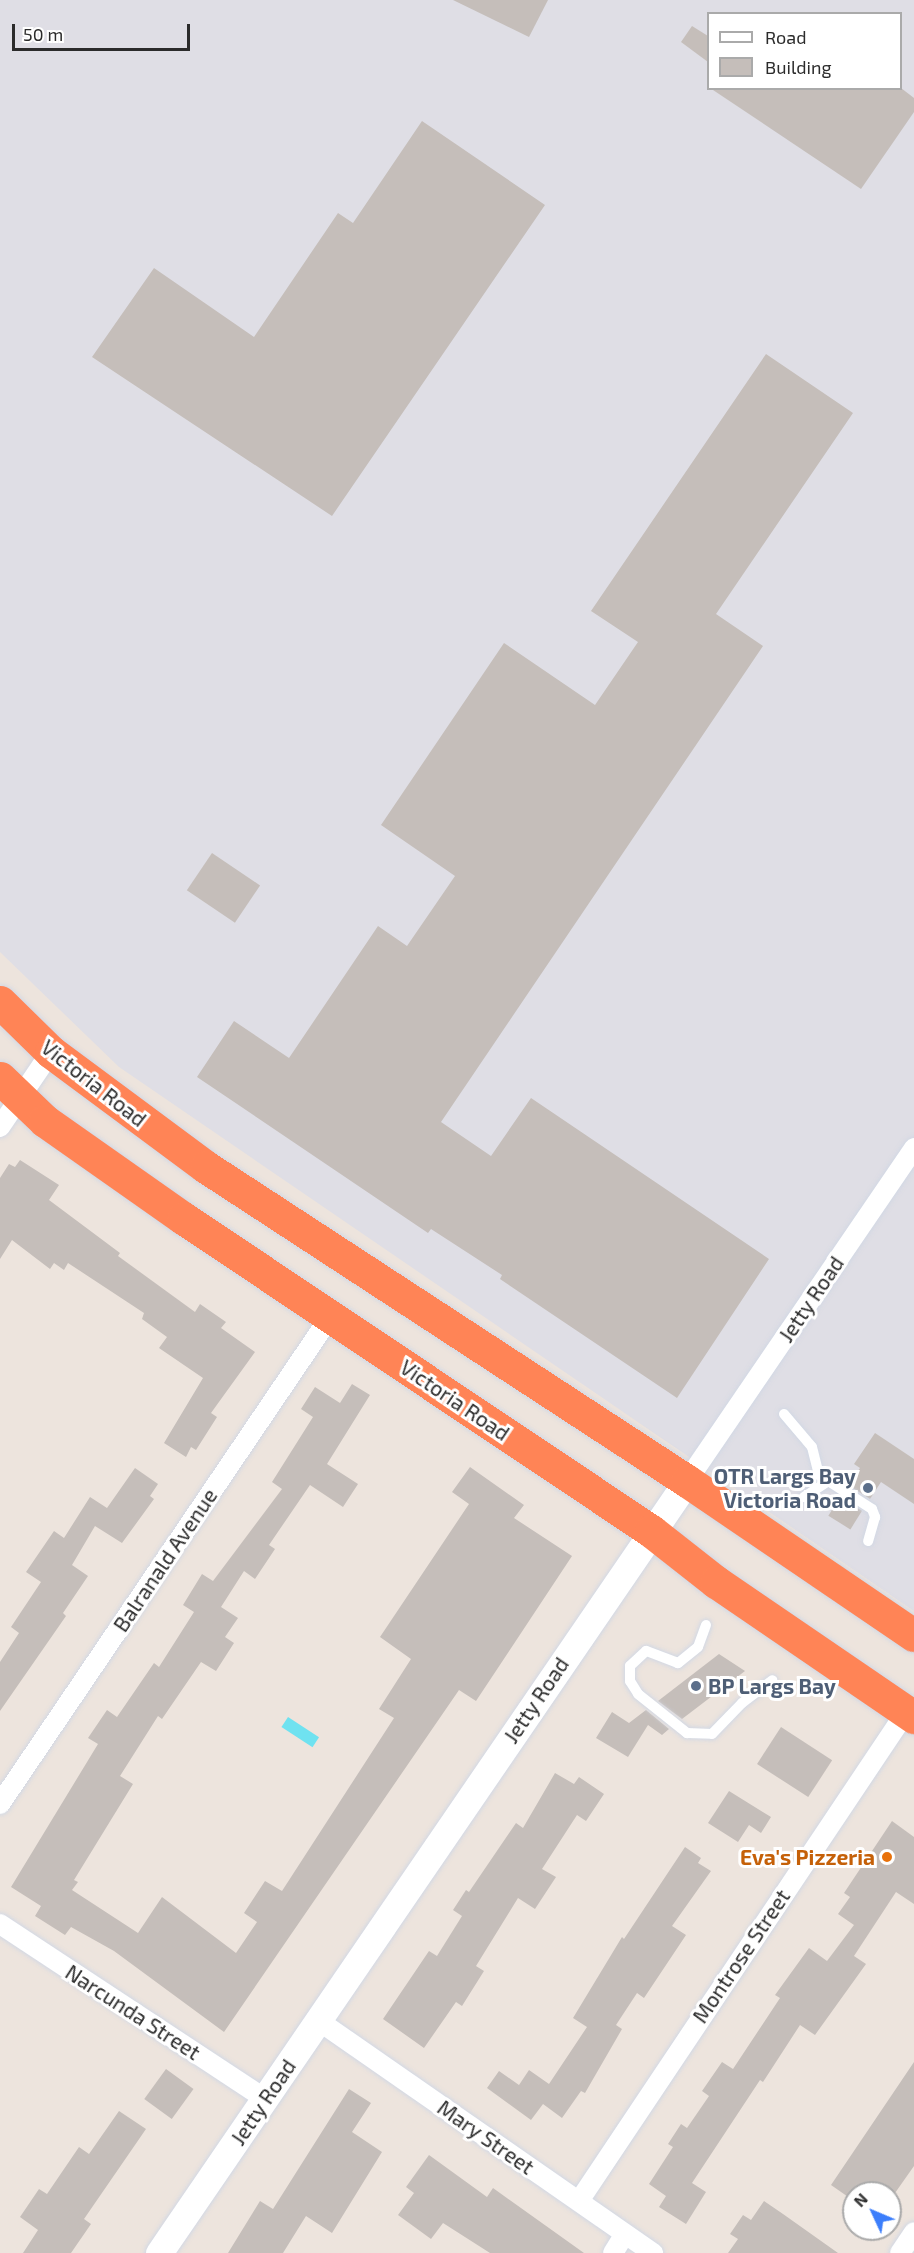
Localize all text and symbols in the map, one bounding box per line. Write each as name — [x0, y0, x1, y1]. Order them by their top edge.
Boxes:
scale bar — [15, 12, 194, 50]
legend — [707, 12, 902, 90]
text: 50 m — [23, 23, 63, 45]
text: Road — [765, 26, 806, 48]
text: Building — [765, 56, 832, 78]
street label: Victoria Road — [36, 1034, 152, 1132]
street label: Jetty Road — [773, 1251, 849, 1347]
street label: Victoria Road — [396, 1354, 514, 1446]
place label: OTR Largs Bay Victoria Road — [714, 1463, 856, 1513]
marker: OTR Largs Bay Victoria Road — [861, 1481, 875, 1495]
street label: Balranald Avenue — [108, 1483, 222, 1637]
street label: Jetty Road — [498, 1652, 574, 1748]
place label: BP Largs Bay — [708, 1673, 836, 1699]
marker: BP Largs Bay — [689, 1679, 703, 1693]
place label: Eva's Pizzeria — [740, 1844, 875, 1870]
marker: Eva's Pizzeria — [880, 1850, 894, 1864]
street label: Montrose Street — [687, 1884, 795, 2028]
street label: Narcunda Street — [61, 1959, 205, 2065]
street label: Jetty Road — [225, 2054, 301, 2150]
street label: Mary Street — [433, 2094, 539, 2180]
north arrow — [842, 2181, 902, 2241]
text: N — [849, 2189, 871, 2210]

